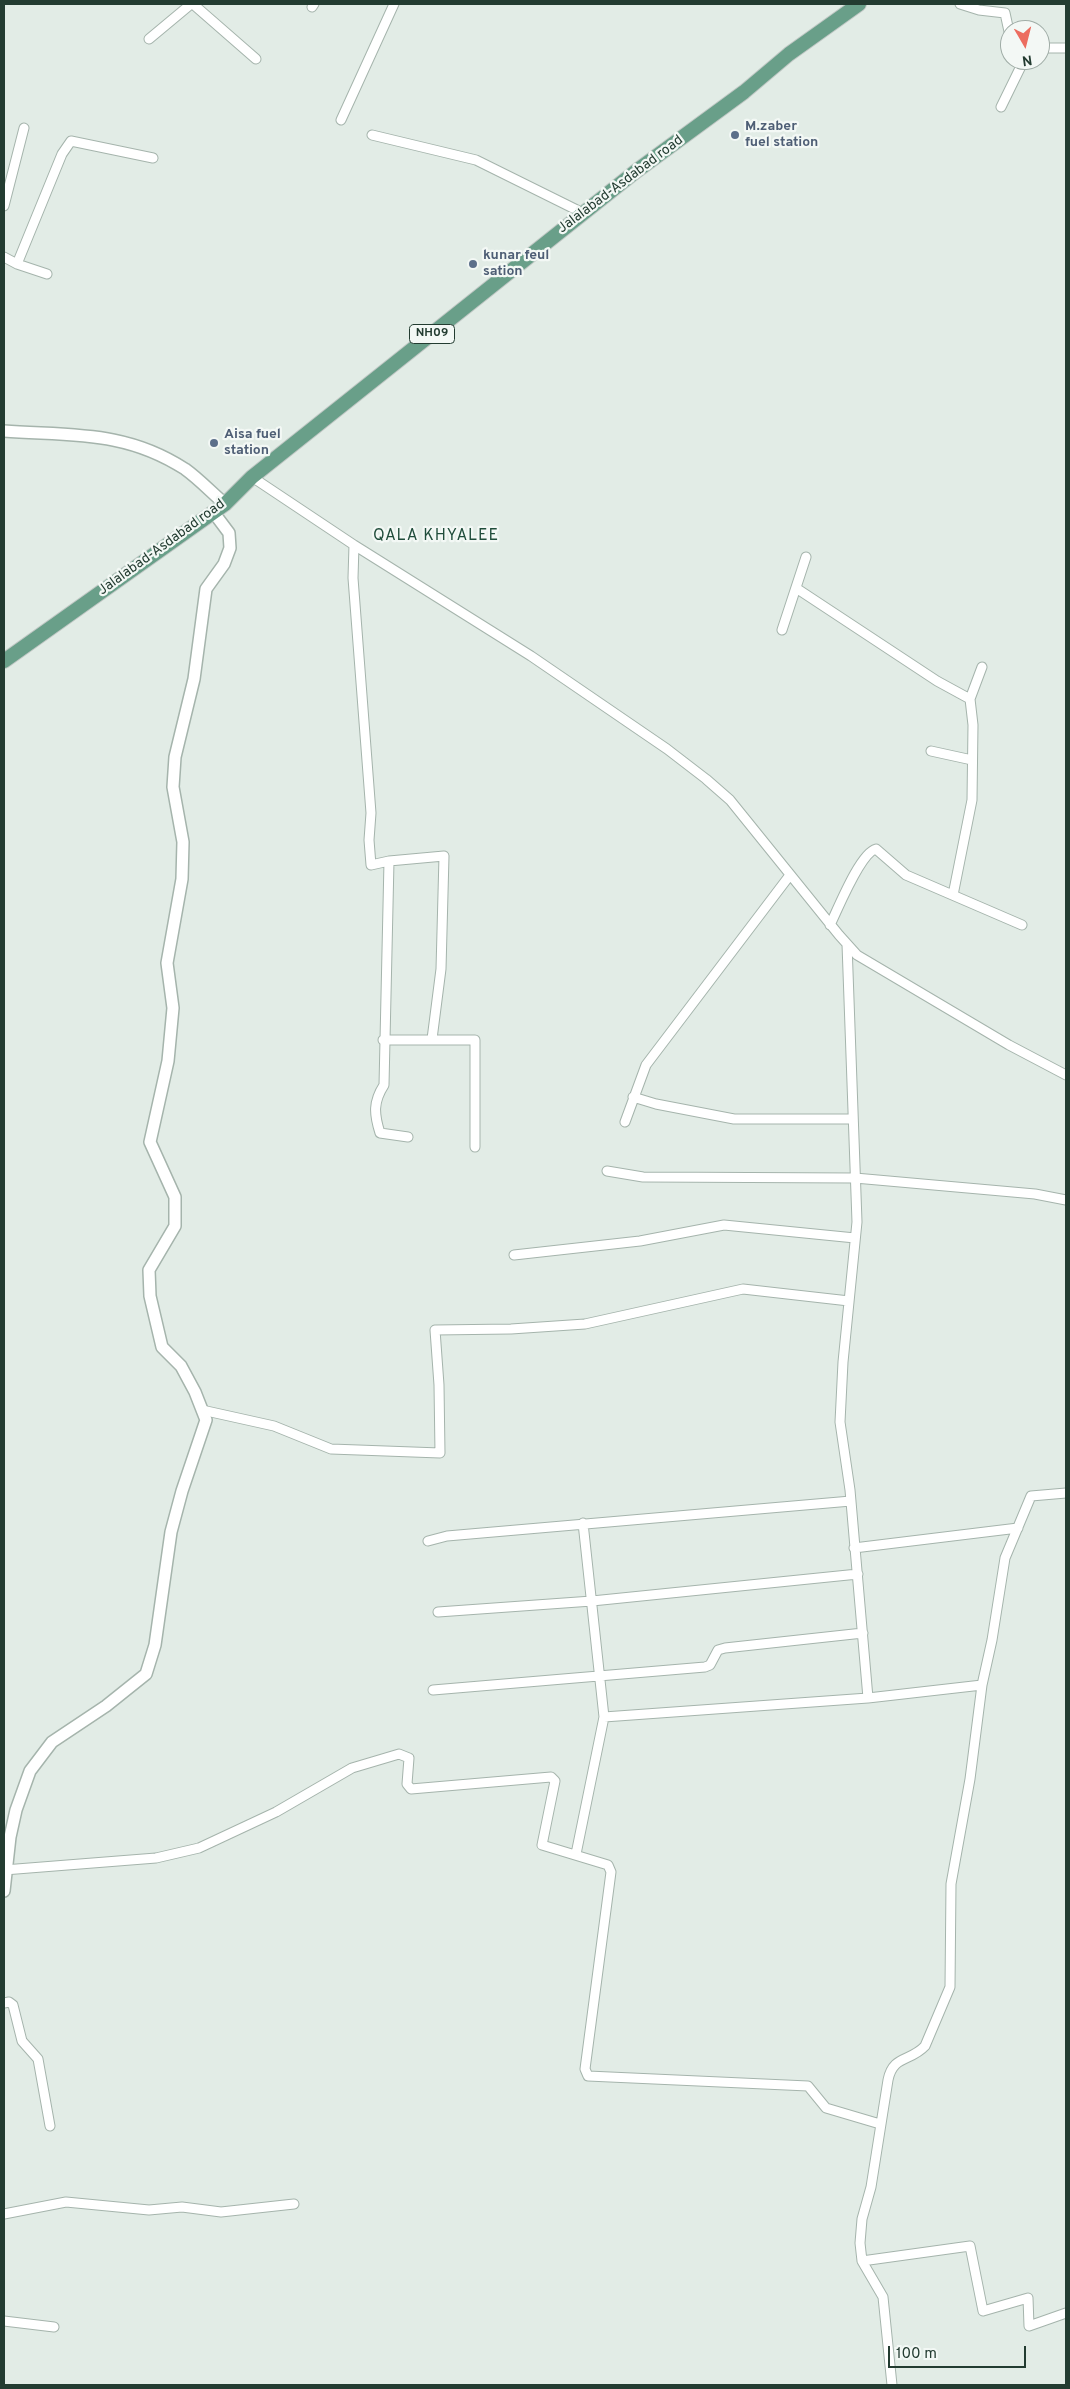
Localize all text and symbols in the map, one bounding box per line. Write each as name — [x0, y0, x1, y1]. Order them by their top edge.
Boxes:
north arrow — [1000, 20, 1050, 70]
text: N — [1021, 50, 1033, 68]
place label: M.zaber fuel station — [745, 119, 818, 152]
marker: M.zaber fuel station — [729, 129, 741, 141]
street label: Jalalabad-Asdabad road — [555, 132, 687, 238]
place label: kunar feul sation — [483, 248, 549, 280]
marker: kunar feul sation — [467, 258, 479, 270]
road number: NH09 — [410, 324, 454, 344]
place label: Aisa fuel station — [224, 427, 281, 460]
marker: Aisa fuel station — [208, 437, 220, 449]
street label: Jalalabad-Asdabad road — [95, 496, 229, 600]
district label: QALA KHYALEE — [371, 527, 501, 547]
scale bar — [890, 2336, 1028, 2368]
text: 100 m — [896, 2345, 937, 2364]

